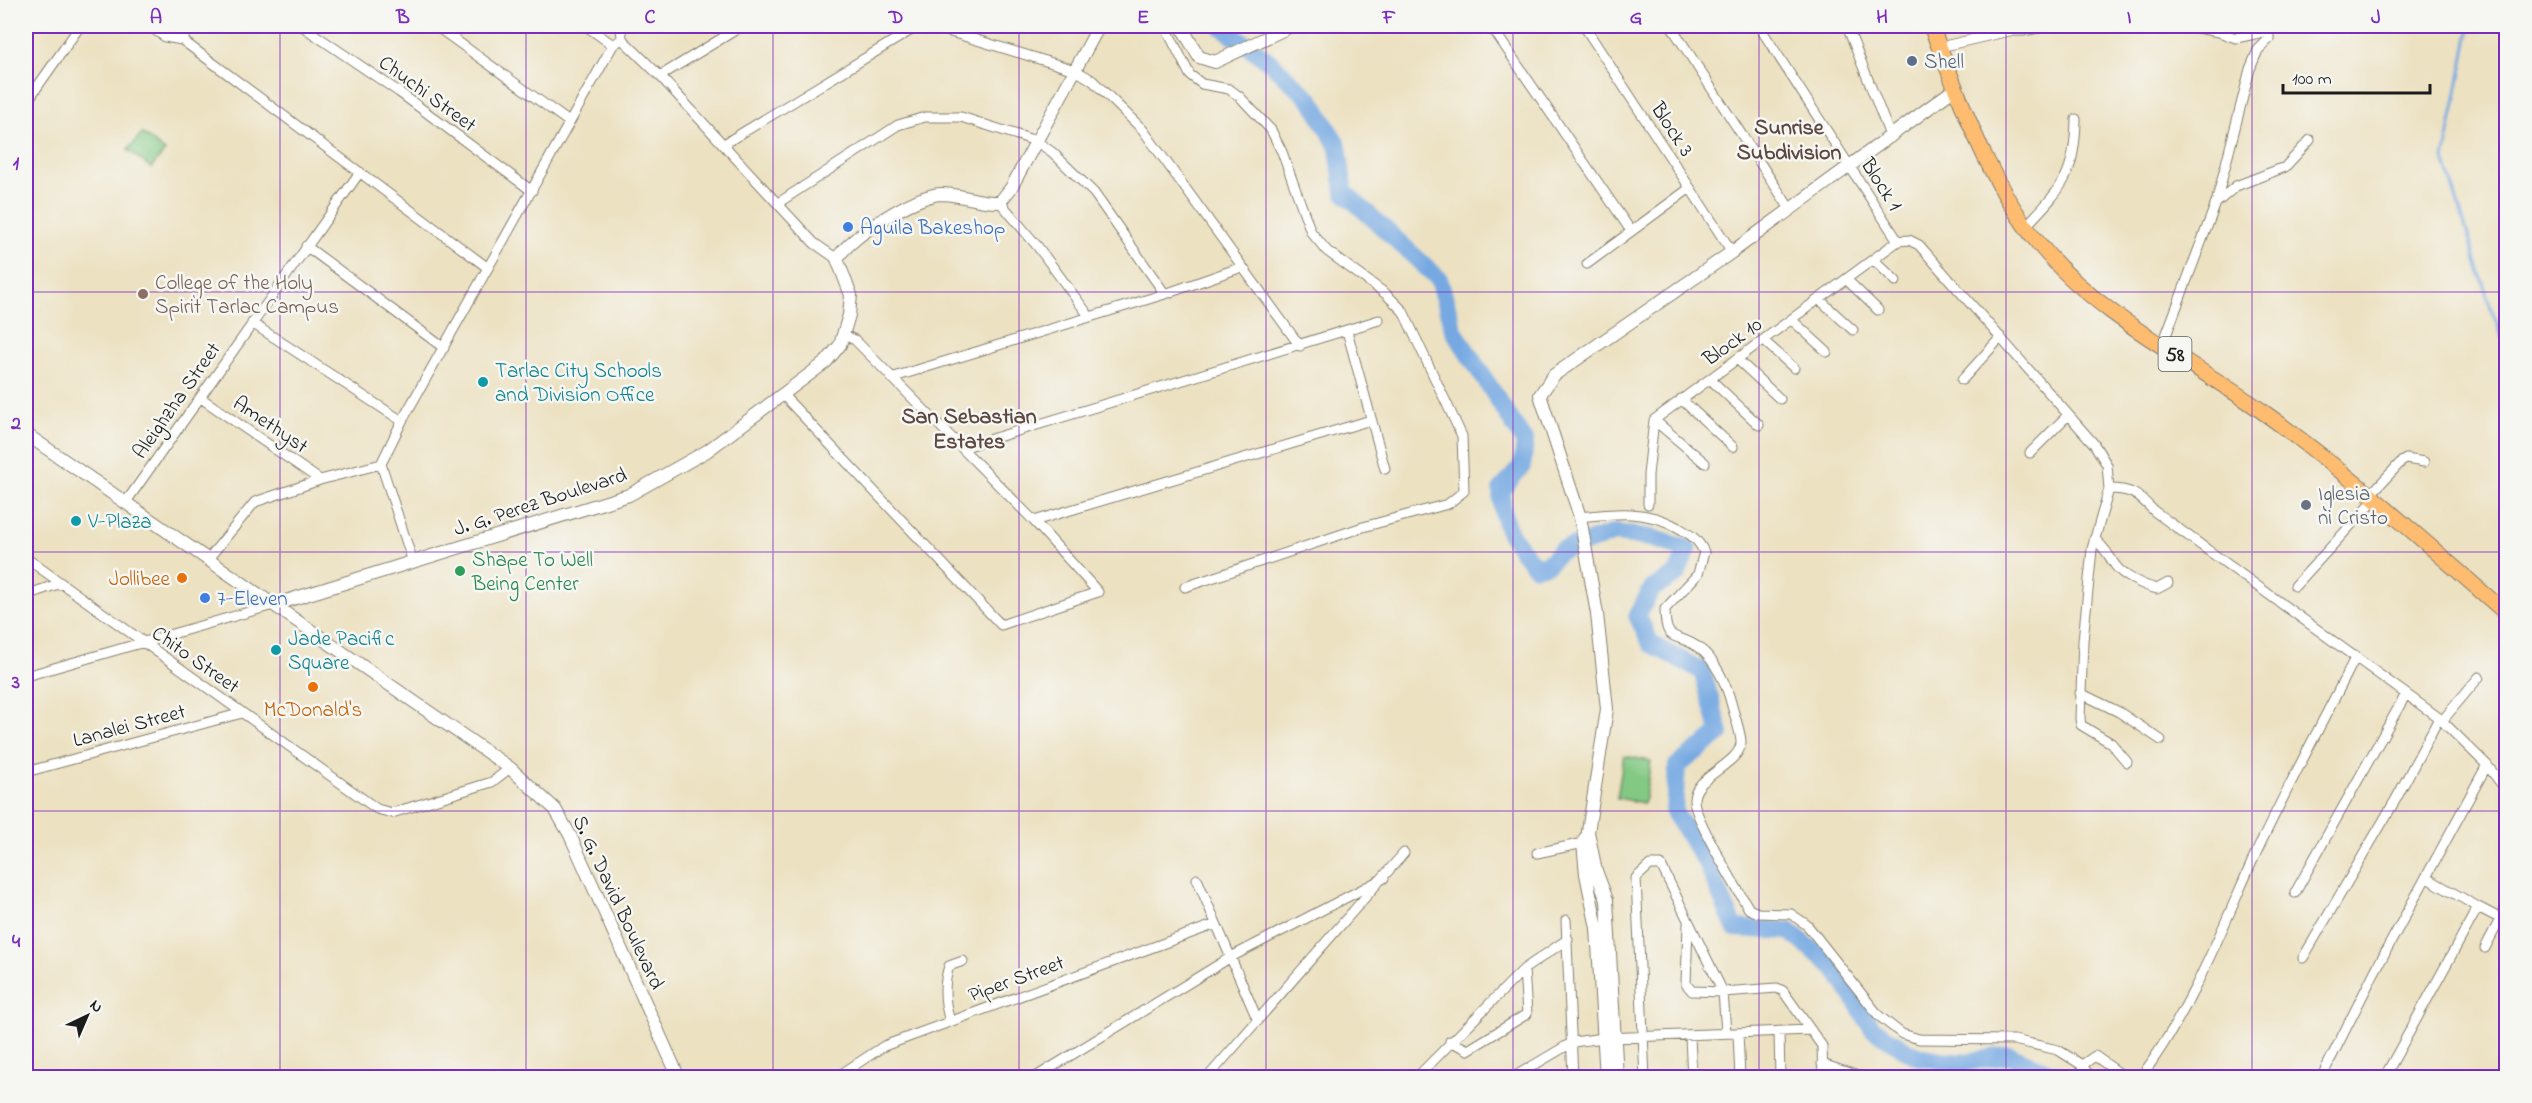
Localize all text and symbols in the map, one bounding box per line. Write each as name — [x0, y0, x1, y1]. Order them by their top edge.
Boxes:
text: A — [150, 4, 162, 33]
text: B — [395, 4, 410, 33]
text: C — [645, 4, 656, 33]
text: D — [888, 4, 903, 33]
text: E — [1137, 4, 1149, 33]
text: F — [1382, 4, 1396, 33]
text: G — [1630, 4, 1643, 33]
text: H — [1876, 4, 1888, 33]
text: I — [2127, 4, 2132, 33]
text: J — [2371, 4, 2381, 33]
place label: Shell — [1924, 48, 1964, 78]
street label: Chuchi Street — [372, 49, 482, 140]
marker: Shell — [1905, 54, 1919, 68]
scale bar — [2283, 57, 2430, 95]
text: 100 m — [2292, 67, 2332, 93]
street label: Block 3 — [1642, 96, 1700, 163]
district label: Sunrise Subdivision — [1737, 113, 1841, 170]
text: 1 — [13, 150, 20, 179]
street label: Block 1 — [1851, 152, 1909, 218]
place label: Aguila Bakeshop — [860, 214, 1005, 246]
marker: Aguila Bakeshop — [841, 220, 855, 234]
place label: College of the Holy Spirit Tarlac Campus — [155, 269, 339, 323]
marker: College of the Holy Spirit Tarlac Campus — [136, 287, 150, 301]
street label: Block 10 — [1697, 311, 1769, 375]
street label: Aleighzha Street — [126, 337, 231, 467]
road number: 58 — [2158, 337, 2192, 371]
place label: Tarlac City Schools and Division Office — [495, 357, 662, 411]
marker: Tarlac City Schools and Division Office — [476, 375, 490, 389]
street label: Amethyst — [225, 389, 314, 464]
district label: San Sebastian Estates — [901, 402, 1037, 459]
text: 2 — [10, 410, 21, 439]
street label: J. G. Perez Boulevard — [450, 461, 631, 545]
place label: Iglesia ni Cristo — [2318, 480, 2388, 534]
marker: Iglesia ni Cristo — [2299, 498, 2313, 512]
place label: V-Plaza — [87, 508, 152, 538]
marker: V-Plaza — [69, 514, 83, 528]
place label: Shape To Well Being Center — [471, 546, 593, 602]
marker: Shape To Well Being Center — [453, 564, 467, 578]
place label: Jollibee — [109, 565, 171, 595]
marker: Jollibee — [175, 571, 189, 585]
place label: 7-Eleven — [217, 585, 288, 615]
marker: 7-Eleven — [198, 591, 212, 605]
street label: Chito Street — [145, 619, 245, 702]
place label: Jade Pacific Square — [288, 625, 395, 679]
marker: Jade Pacific Square — [269, 643, 283, 657]
text: 3 — [11, 669, 20, 698]
marker: McDonald's — [306, 680, 320, 694]
place label: McDonald's — [264, 696, 362, 726]
street label: Lanalei Street — [70, 697, 189, 756]
street label: S. G. David Boulevard — [564, 811, 671, 995]
text: 4 — [12, 928, 21, 957]
street label: Piper Street — [964, 949, 1069, 1011]
north arrow — [57, 986, 117, 1046]
text: N — [84, 994, 108, 1019]

